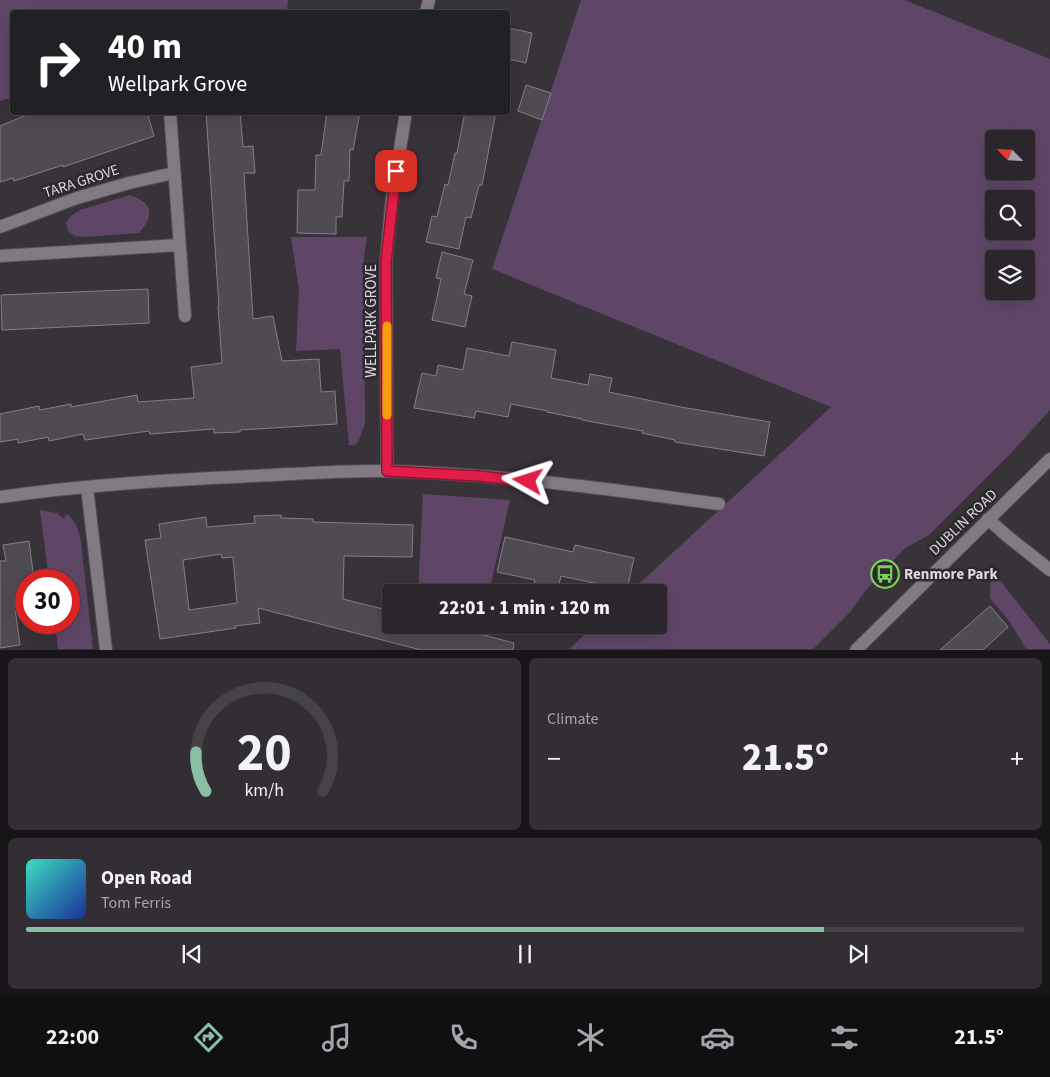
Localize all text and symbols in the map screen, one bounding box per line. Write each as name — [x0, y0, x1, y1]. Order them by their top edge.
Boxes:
text: 40 m — [108, 22, 182, 72]
icon: right — [25, 30, 90, 95]
text: Wellpark Grove — [108, 68, 247, 100]
north arrow — [985, 130, 1035, 180]
map controls — [985, 130, 1035, 300]
pin — [375, 150, 417, 192]
icon: arrive — [382, 157, 410, 185]
street label: TARA GROVE — [41, 159, 122, 204]
button: search — [985, 190, 1035, 240]
button: layers — [985, 250, 1035, 300]
street label: WELLPARK GROVE — [361, 264, 382, 378]
position arrow — [501, 454, 553, 506]
street label: DUBLIN ROAD — [925, 484, 1002, 560]
bus stop icon: Renmore Park — [870, 559, 900, 589]
place label: Renmore Park — [904, 564, 998, 585]
speed limit sign: 30 — [15, 569, 80, 634]
text: 22:01 · 1 min · 120 m — [439, 595, 610, 622]
text: Climate — [547, 708, 598, 730]
text: 20 — [237, 717, 292, 791]
text: 21.5° — [742, 731, 829, 785]
text: − — [547, 739, 561, 779]
text: + — [1010, 739, 1024, 779]
text: km/h — [245, 778, 284, 803]
text: Open Road — [101, 865, 192, 892]
text: Tom Ferris — [101, 892, 171, 914]
icon: previous — [178, 940, 206, 968]
icon: pause — [511, 940, 539, 968]
icon: next — [844, 940, 872, 968]
icon: directions — [191, 1020, 226, 1055]
icon: music — [319, 1020, 354, 1055]
icon: phone — [446, 1020, 481, 1055]
icon: climate — [573, 1020, 608, 1055]
icon: car — [700, 1020, 735, 1055]
icon: filters — [827, 1020, 862, 1055]
text: 22:00 — [46, 1021, 99, 1053]
text: 21.5° — [954, 1021, 1004, 1053]

